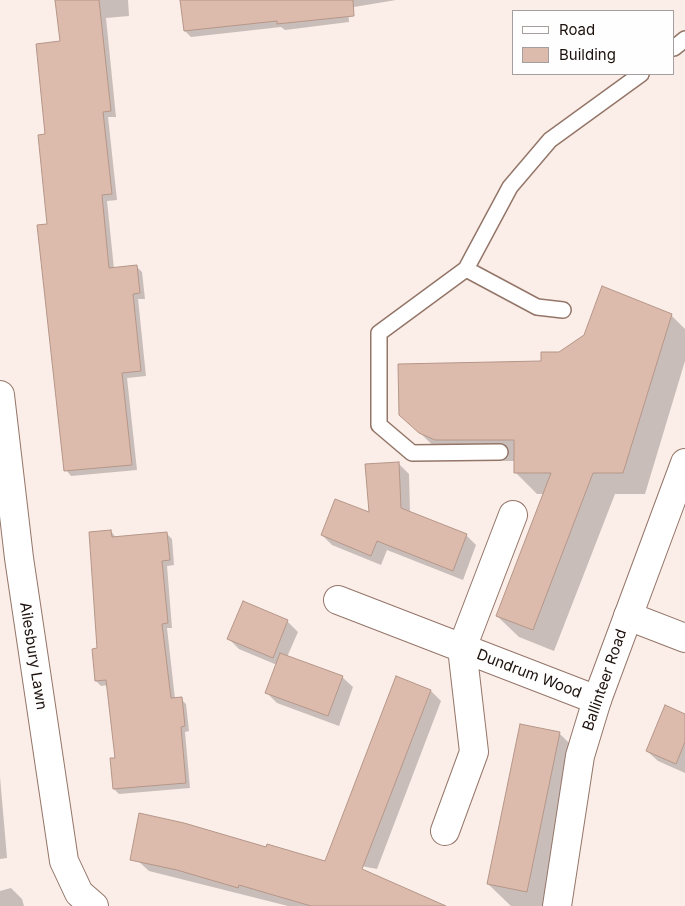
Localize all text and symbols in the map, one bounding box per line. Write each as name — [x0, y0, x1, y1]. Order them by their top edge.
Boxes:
legend — [512, 10, 675, 75]
text: Road — [559, 20, 595, 39]
text: Building — [559, 45, 616, 64]
street label: Ailesbury Lawn — [16, 601, 50, 711]
street label: Ballinteer Road — [579, 627, 631, 733]
street label: Dundrum Wood — [474, 646, 584, 702]

